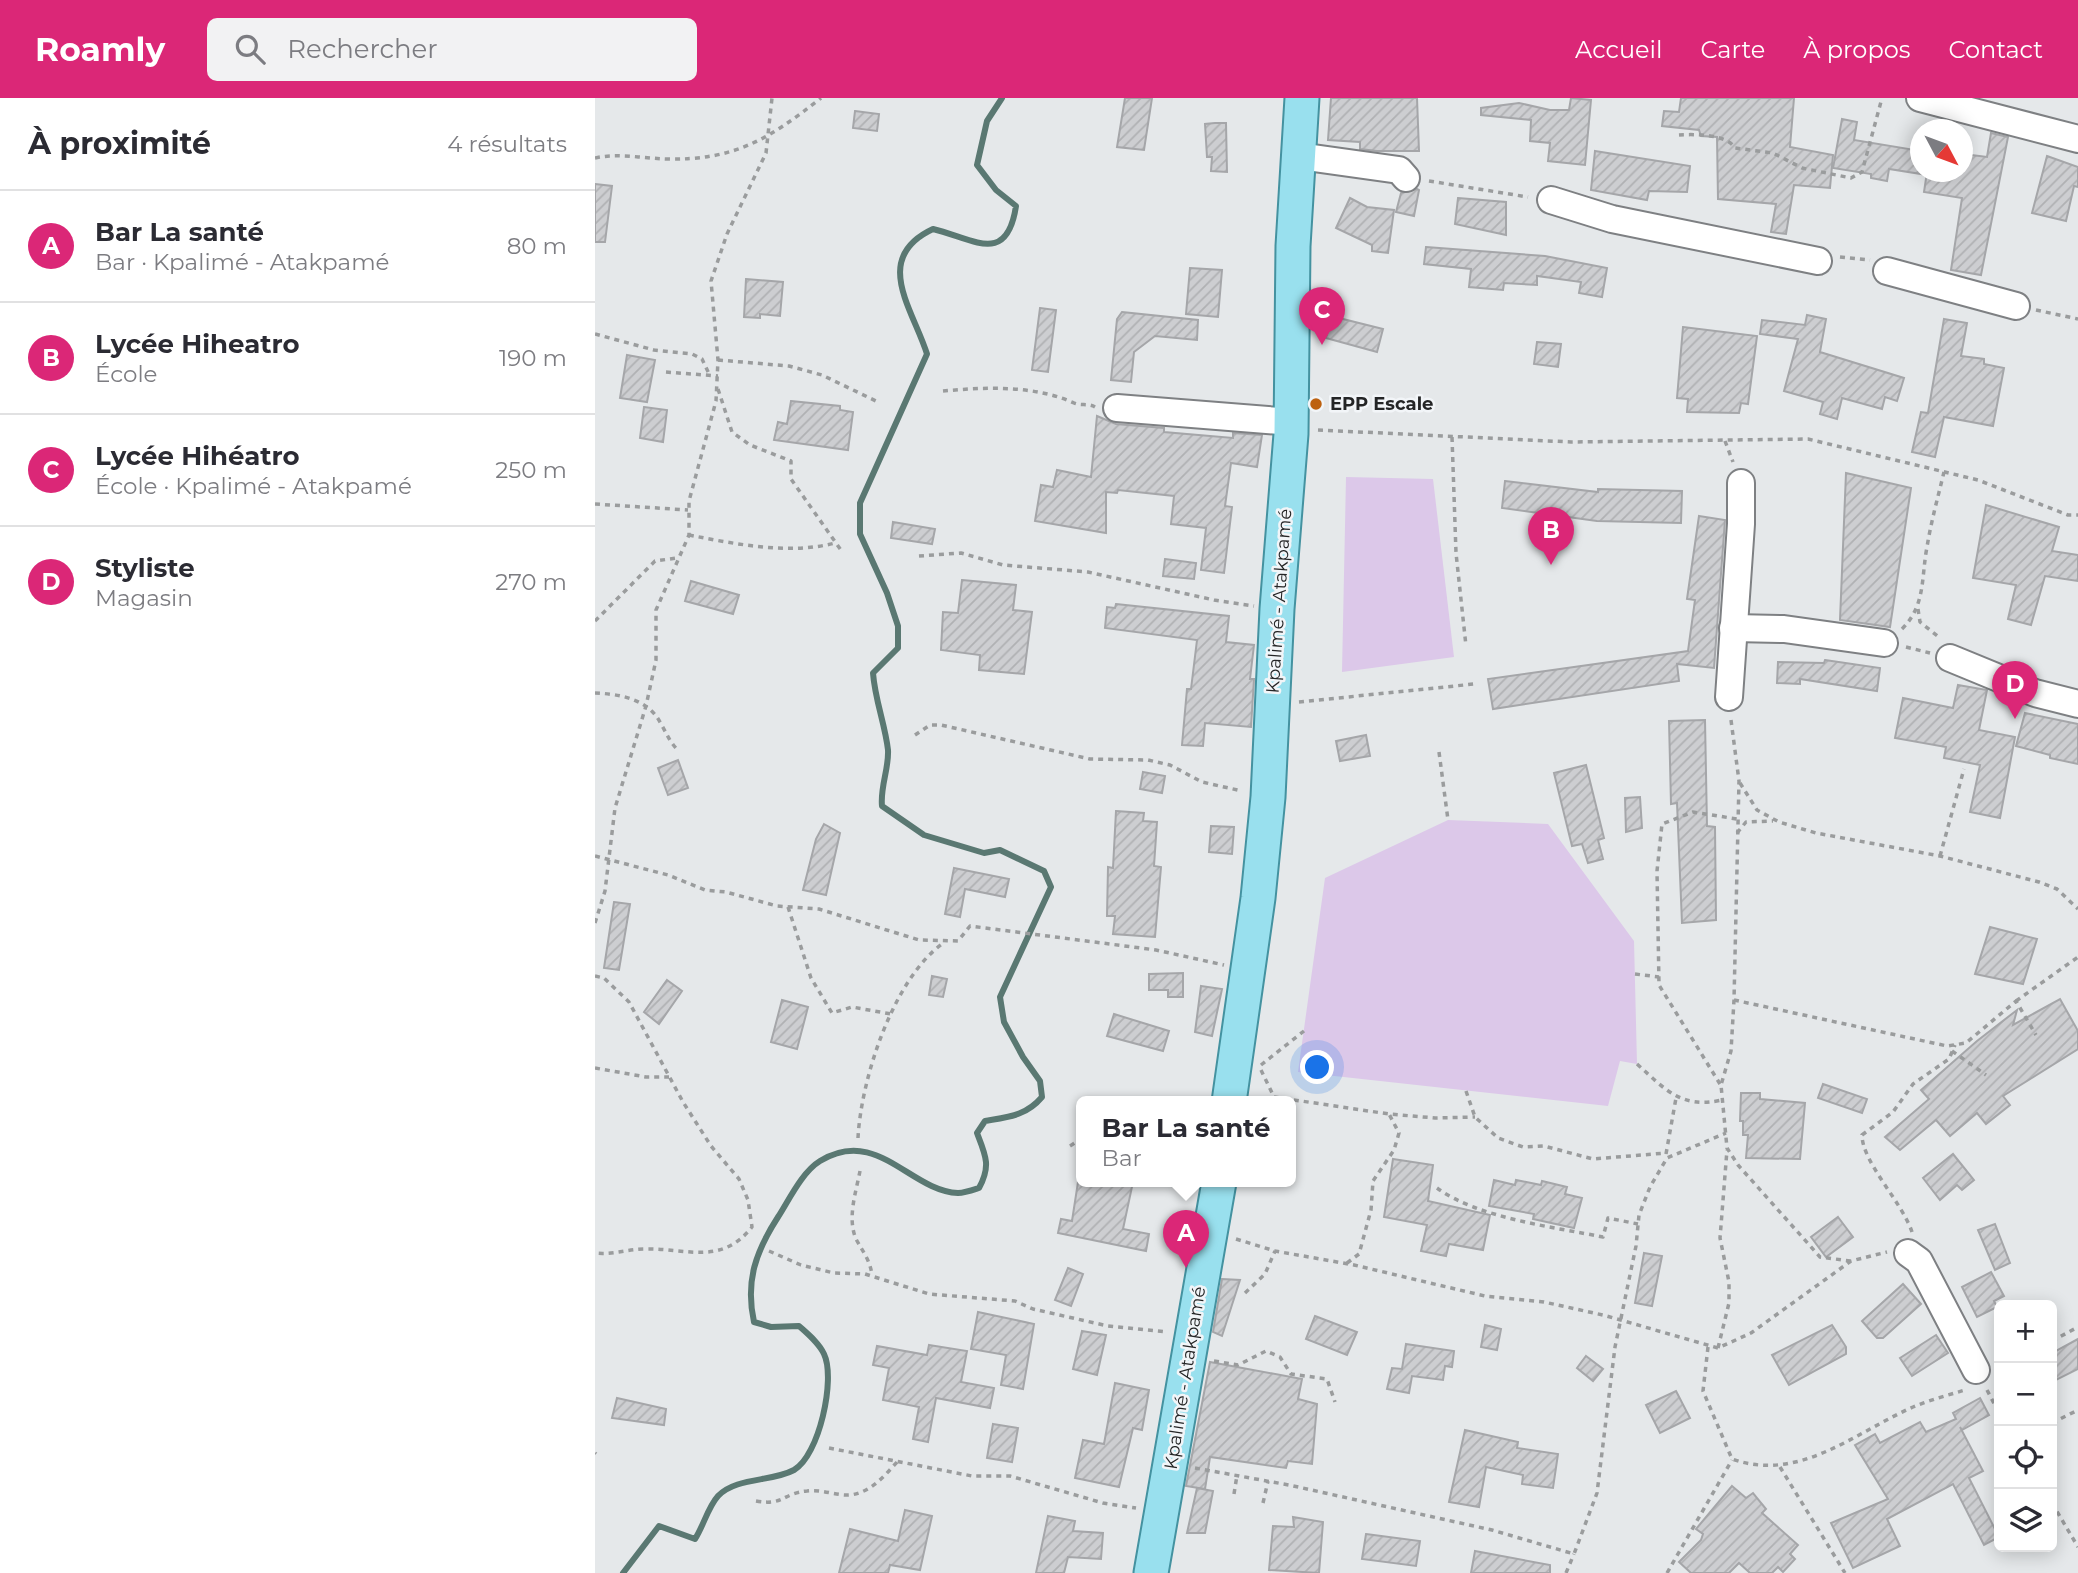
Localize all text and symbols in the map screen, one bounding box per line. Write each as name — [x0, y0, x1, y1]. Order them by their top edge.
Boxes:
search box — [207, 18, 697, 81]
text: Roamly — [35, 29, 165, 69]
icon: search — [231, 30, 269, 68]
text: Rechercher — [287, 33, 438, 65]
text: Accueil — [1575, 35, 1662, 64]
text: Carte — [1700, 35, 1765, 64]
text: À propos — [1803, 35, 1910, 64]
text: Contact — [1948, 35, 2043, 64]
north arrow — [1910, 119, 1973, 182]
text: À proximité — [28, 125, 211, 162]
text: 4 résultats — [447, 130, 567, 158]
text: Bar La santé — [95, 216, 264, 248]
text: A — [42, 232, 60, 260]
text: 80 m — [507, 232, 567, 260]
text: Bar · Kpalimé - Atakpamé — [95, 248, 389, 276]
pin: C — [1299, 287, 1345, 345]
text: Lycée Hiheatro — [95, 328, 300, 360]
text: B — [42, 344, 60, 372]
text: 190 m — [499, 344, 567, 372]
text: École — [95, 360, 157, 388]
place label: EPP Escale — [1330, 393, 1433, 415]
marker: EPP Escale — [1308, 396, 1324, 412]
text: Lycée Hihéatro — [95, 440, 300, 472]
text: C — [43, 456, 59, 484]
text: 250 m — [495, 456, 567, 484]
text: École · Kpalimé - Atakpamé — [95, 472, 412, 500]
pin: B — [1528, 507, 1574, 565]
street label: Kpalimé - Atakpamé — [1262, 508, 1296, 694]
text: Styliste — [95, 552, 195, 584]
text: D — [42, 568, 61, 596]
text: 270 m — [495, 568, 567, 596]
text: Magasin — [95, 584, 193, 612]
pin: D — [1992, 661, 2038, 719]
your location — [1300, 1050, 1334, 1084]
popup — [1076, 1096, 1296, 1187]
text: Bar La santé — [1102, 1112, 1270, 1144]
text: Bar — [1102, 1144, 1142, 1172]
pin: A — [1163, 1210, 1209, 1268]
street label: Kpalimé - Atakpamé — [1160, 1285, 1210, 1471]
map controls — [1994, 1300, 2057, 1552]
button: + — [1994, 1300, 2057, 1363]
button: − — [1994, 1363, 2057, 1426]
button: locate — [1994, 1426, 2057, 1489]
button: layers — [1994, 1489, 2057, 1552]

